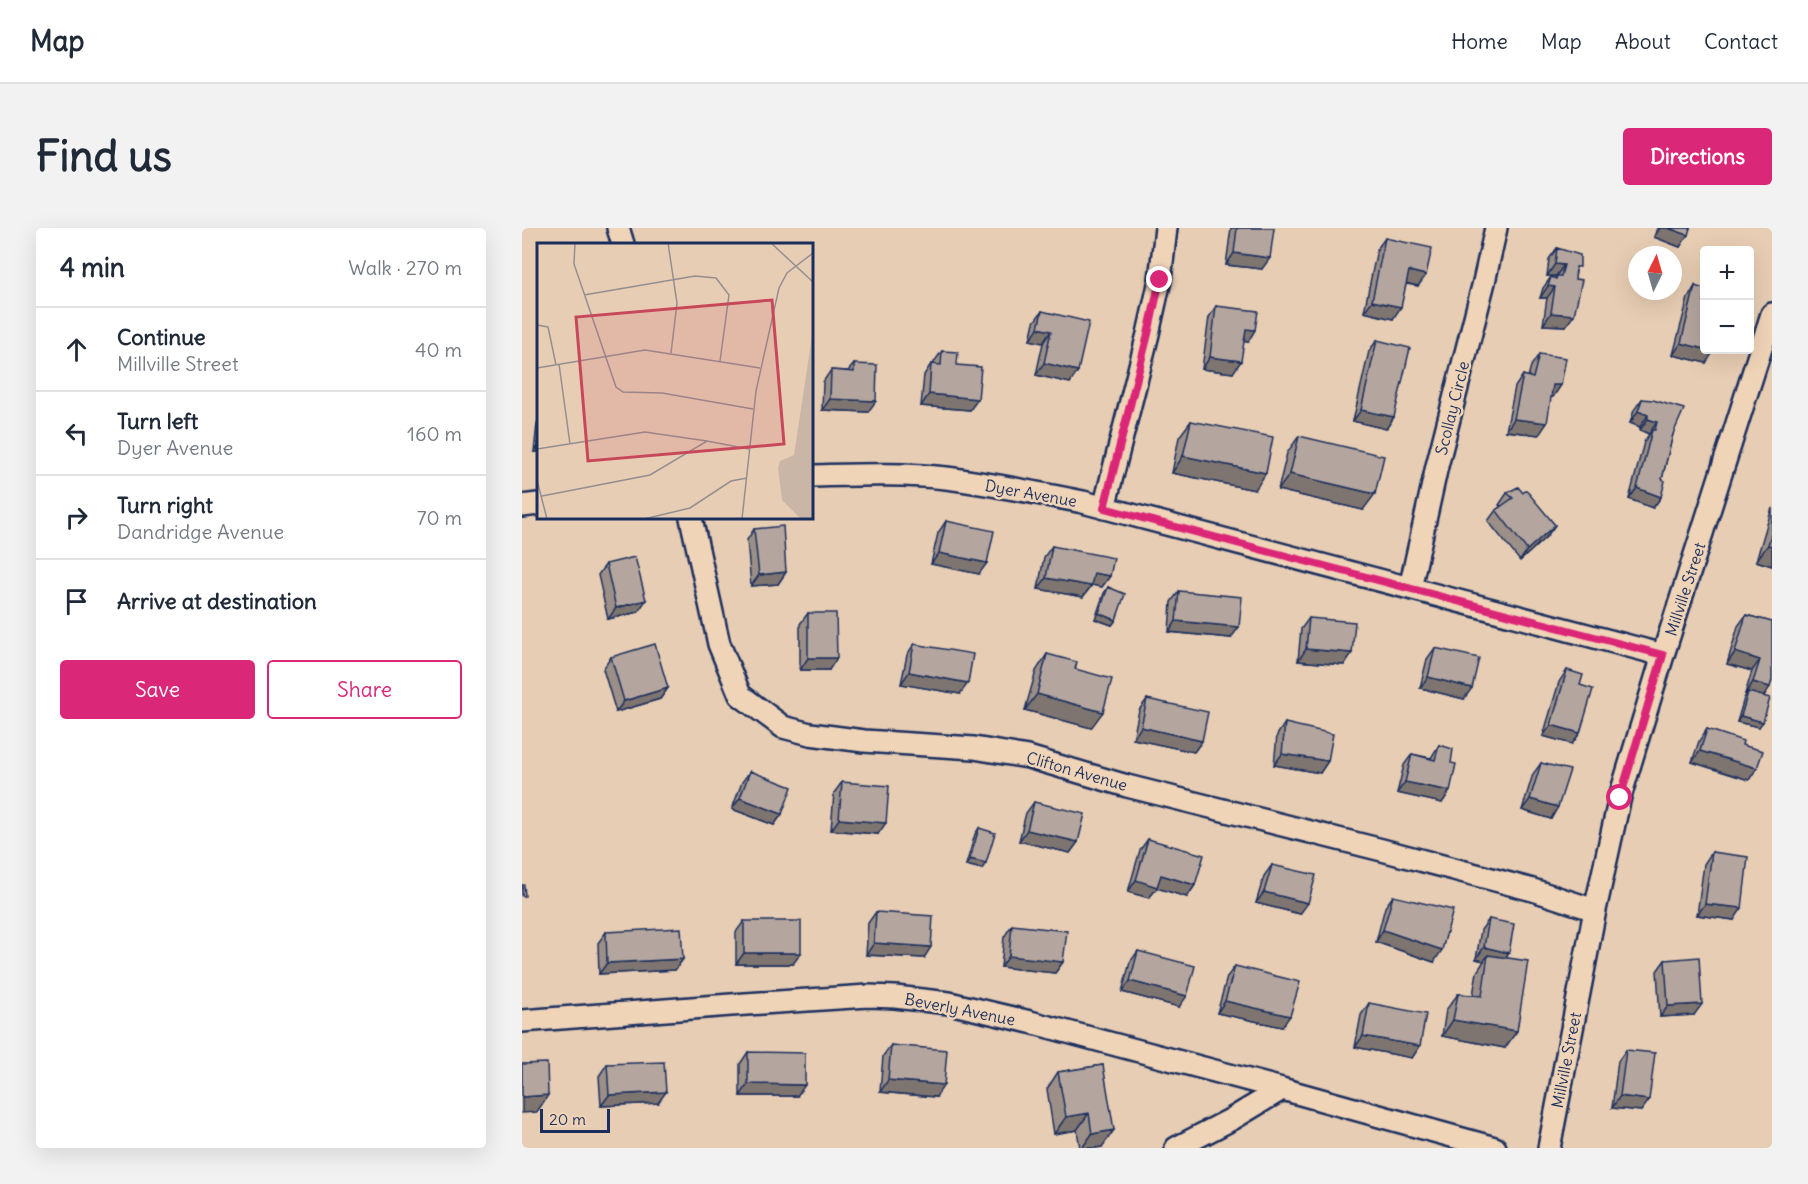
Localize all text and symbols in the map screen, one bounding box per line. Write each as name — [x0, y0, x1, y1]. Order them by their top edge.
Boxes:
text: Map — [30, 23, 84, 59]
text: Home — [1451, 28, 1508, 55]
text: Map — [1541, 28, 1582, 55]
text: About — [1615, 28, 1671, 55]
text: Contact — [1704, 28, 1778, 55]
button: Directions — [1623, 128, 1772, 185]
text: Find us — [36, 130, 172, 182]
inset map — [537, 243, 813, 519]
north arrow — [1628, 246, 1682, 300]
map controls — [1700, 246, 1754, 354]
button: + — [1700, 246, 1754, 300]
text: 4 min — [60, 251, 125, 284]
text: Walk · 270 m — [348, 255, 462, 280]
route end — [1146, 266, 1172, 292]
button: − — [1700, 300, 1754, 354]
text: Continue — [117, 323, 206, 351]
icon: ahead — [60, 333, 93, 366]
text: 40 m — [415, 337, 462, 362]
text: Millville Street — [117, 351, 239, 376]
street label: Scollay Circle — [1431, 359, 1473, 457]
text: Turn left — [117, 407, 198, 435]
icon: left — [60, 417, 93, 450]
text: 160 m — [407, 421, 462, 446]
text: Dyer Avenue — [117, 435, 233, 460]
street label: Dyer Avenue — [983, 475, 1079, 511]
text: Turn right — [117, 491, 213, 519]
icon: right — [60, 501, 93, 534]
text: 70 m — [417, 505, 462, 530]
text: Dandridge Avenue — [117, 519, 284, 544]
street label: Millville Street — [1660, 539, 1710, 638]
icon: arrive — [60, 585, 93, 618]
text: Arrive at destination — [117, 587, 317, 615]
button: Save — [60, 660, 255, 719]
button: Share — [267, 660, 462, 719]
street label: Clifton Avenue — [1024, 747, 1130, 795]
route start — [1606, 784, 1632, 810]
street label: Beverly Avenue — [903, 988, 1017, 1030]
street label: Millville Street — [1547, 1010, 1585, 1110]
scale bar — [540, 1106, 610, 1134]
text: 20 m — [549, 1109, 586, 1129]

